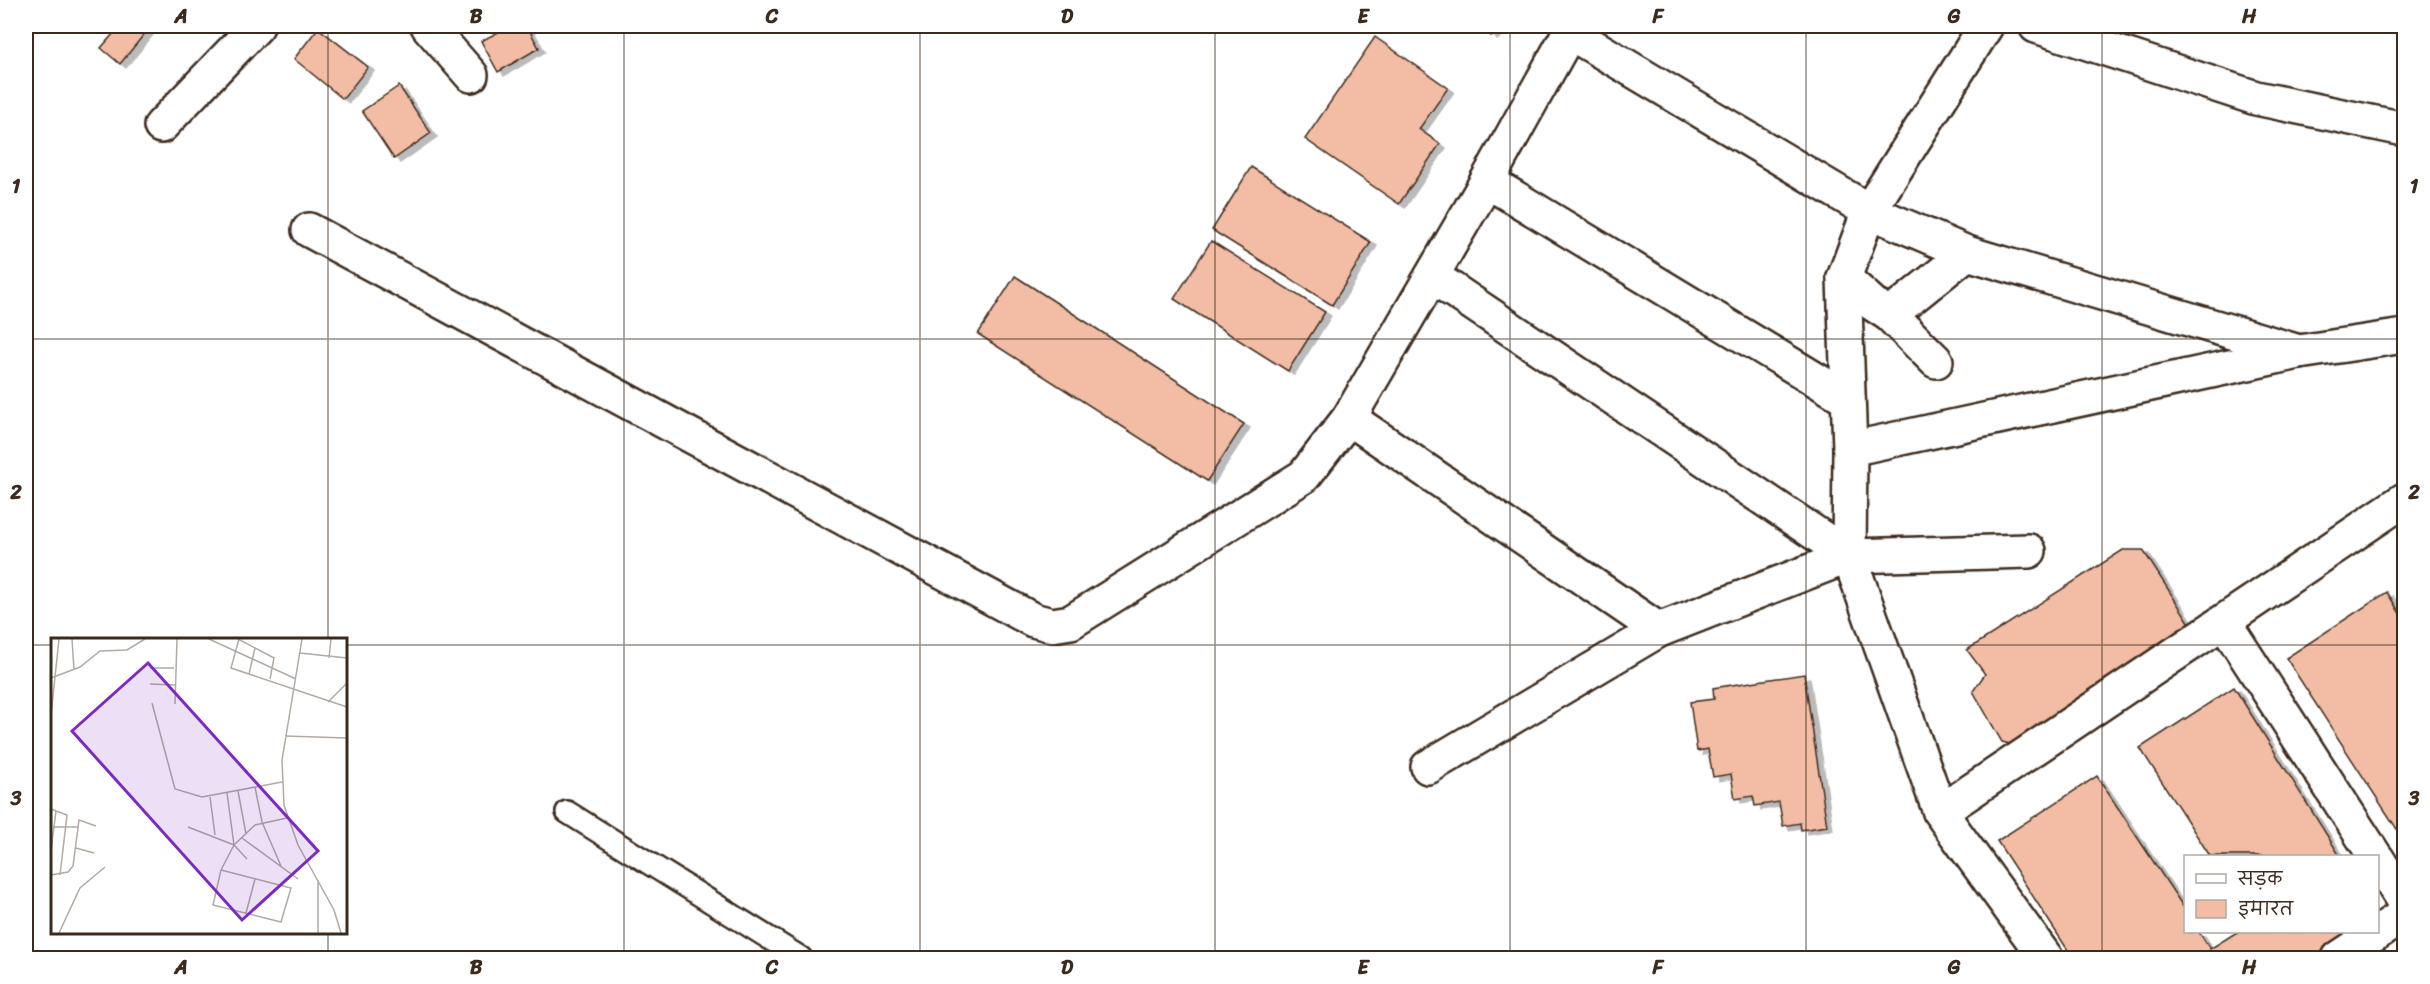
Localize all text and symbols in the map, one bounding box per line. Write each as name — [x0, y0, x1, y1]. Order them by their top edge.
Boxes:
text: A — [173, 0, 188, 34]
text: B — [470, 0, 483, 34]
text: C — [765, 0, 779, 34]
text: D — [1061, 0, 1074, 34]
text: E — [1357, 0, 1370, 34]
text: F — [1652, 0, 1665, 34]
text: G — [1947, 0, 1961, 34]
text: H — [2241, 0, 2257, 34]
text: 1 — [12, 169, 21, 204]
text: 1 — [2410, 169, 2419, 204]
text: 2 — [9, 475, 22, 510]
text: 2 — [2407, 475, 2420, 510]
inset map — [51, 638, 346, 933]
text: 3 — [10, 781, 22, 816]
text: 3 — [2408, 781, 2420, 816]
legend — [2184, 855, 2379, 933]
text: सड़क — [2237, 863, 2283, 895]
text: इमारत — [2238, 893, 2294, 925]
text: A — [173, 950, 188, 984]
text: B — [470, 950, 483, 984]
text: C — [765, 950, 779, 984]
text: D — [1061, 950, 1074, 984]
text: E — [1357, 950, 1370, 984]
text: F — [1652, 950, 1665, 984]
text: G — [1947, 950, 1961, 984]
text: H — [2241, 950, 2257, 984]

